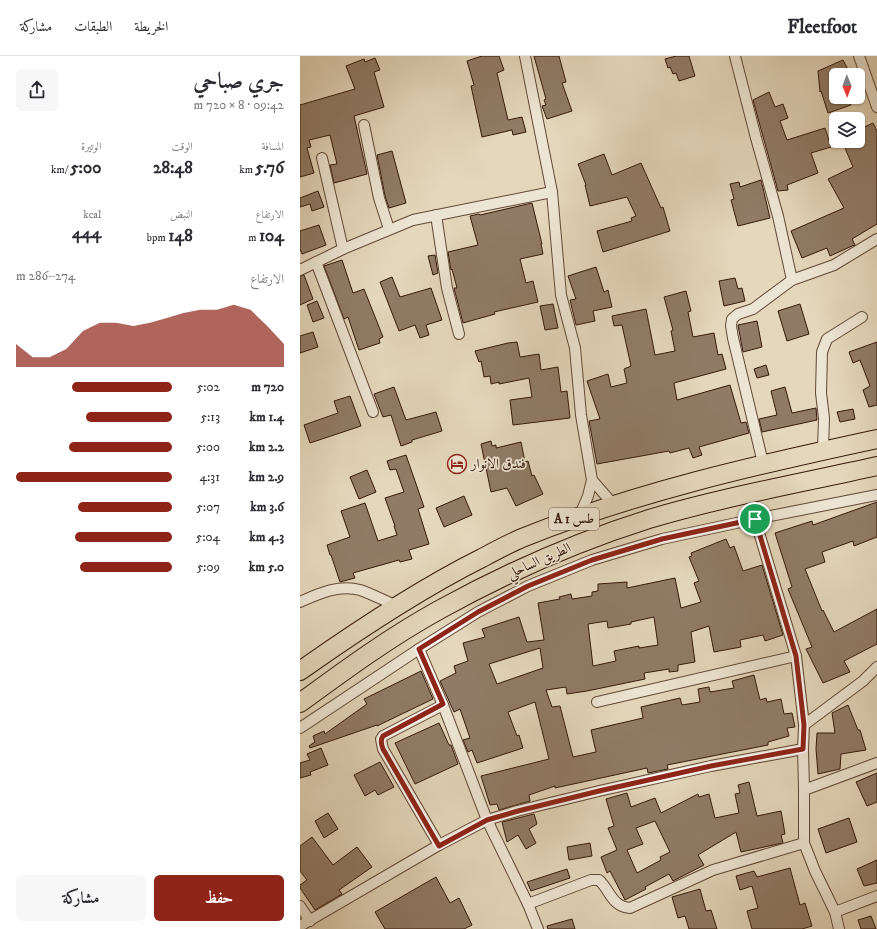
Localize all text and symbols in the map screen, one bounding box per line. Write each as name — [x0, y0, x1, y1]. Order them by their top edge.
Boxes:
text: Fleetfoot — [787, 16, 857, 39]
text: مشاركة — [20, 18, 52, 36]
text: الطبقات — [74, 18, 112, 36]
text: الخريطة — [134, 18, 168, 36]
text: جري صباحي — [193, 68, 284, 95]
north arrow — [829, 68, 865, 104]
map controls — [829, 68, 865, 148]
button: share — [16, 69, 58, 111]
text: 09:42 · 8 × 720 m — [193, 97, 284, 113]
button: layers — [829, 112, 865, 148]
text: الوتيرة — [81, 140, 101, 154]
text: الوقت — [172, 140, 193, 154]
text: المسافة — [262, 140, 284, 154]
text: 5:00 — [70, 157, 101, 179]
text: 28:48 — [153, 157, 193, 179]
text: 5.76 — [255, 157, 284, 179]
text: /km — [51, 163, 70, 177]
text: km — [239, 163, 255, 177]
text: kcal — [83, 208, 101, 222]
text: النبض — [170, 208, 193, 222]
text: الارتفاع — [255, 208, 284, 222]
text: 444 — [72, 222, 101, 244]
text: 148 — [168, 225, 193, 247]
text: 104 — [259, 225, 284, 247]
text: bpm — [147, 231, 168, 245]
text: m — [248, 231, 259, 245]
text: 274–286 m — [16, 268, 75, 284]
text: الارتفاع — [250, 271, 284, 287]
text: 5:02 — [197, 379, 220, 395]
text: 720 m — [251, 379, 284, 395]
text: 5:13 — [201, 409, 220, 425]
text: 1.4 km — [250, 409, 284, 425]
text: 5:00 — [196, 439, 220, 455]
text: 2.2 km — [249, 439, 284, 455]
hotel icon: فندق الانوار — [446, 453, 468, 475]
place label: فندق الانوار — [469, 455, 526, 473]
text: 4:31 — [200, 469, 220, 485]
text: 2.9 km — [249, 469, 284, 485]
text: 5:07 — [196, 499, 220, 515]
text: 3.6 km — [250, 499, 284, 515]
pin — [738, 502, 772, 536]
road number: A 1 طس — [549, 508, 599, 530]
icon: arrive — [744, 508, 766, 530]
text: 5:04 — [196, 529, 220, 545]
text: 4.3 km — [249, 529, 284, 545]
street label: الطريق الساحلي — [504, 539, 575, 586]
text: 5:09 — [197, 559, 220, 575]
text: 5.0 km — [249, 559, 284, 575]
button: مشاركة — [16, 875, 146, 921]
button: حفظ — [154, 875, 284, 921]

